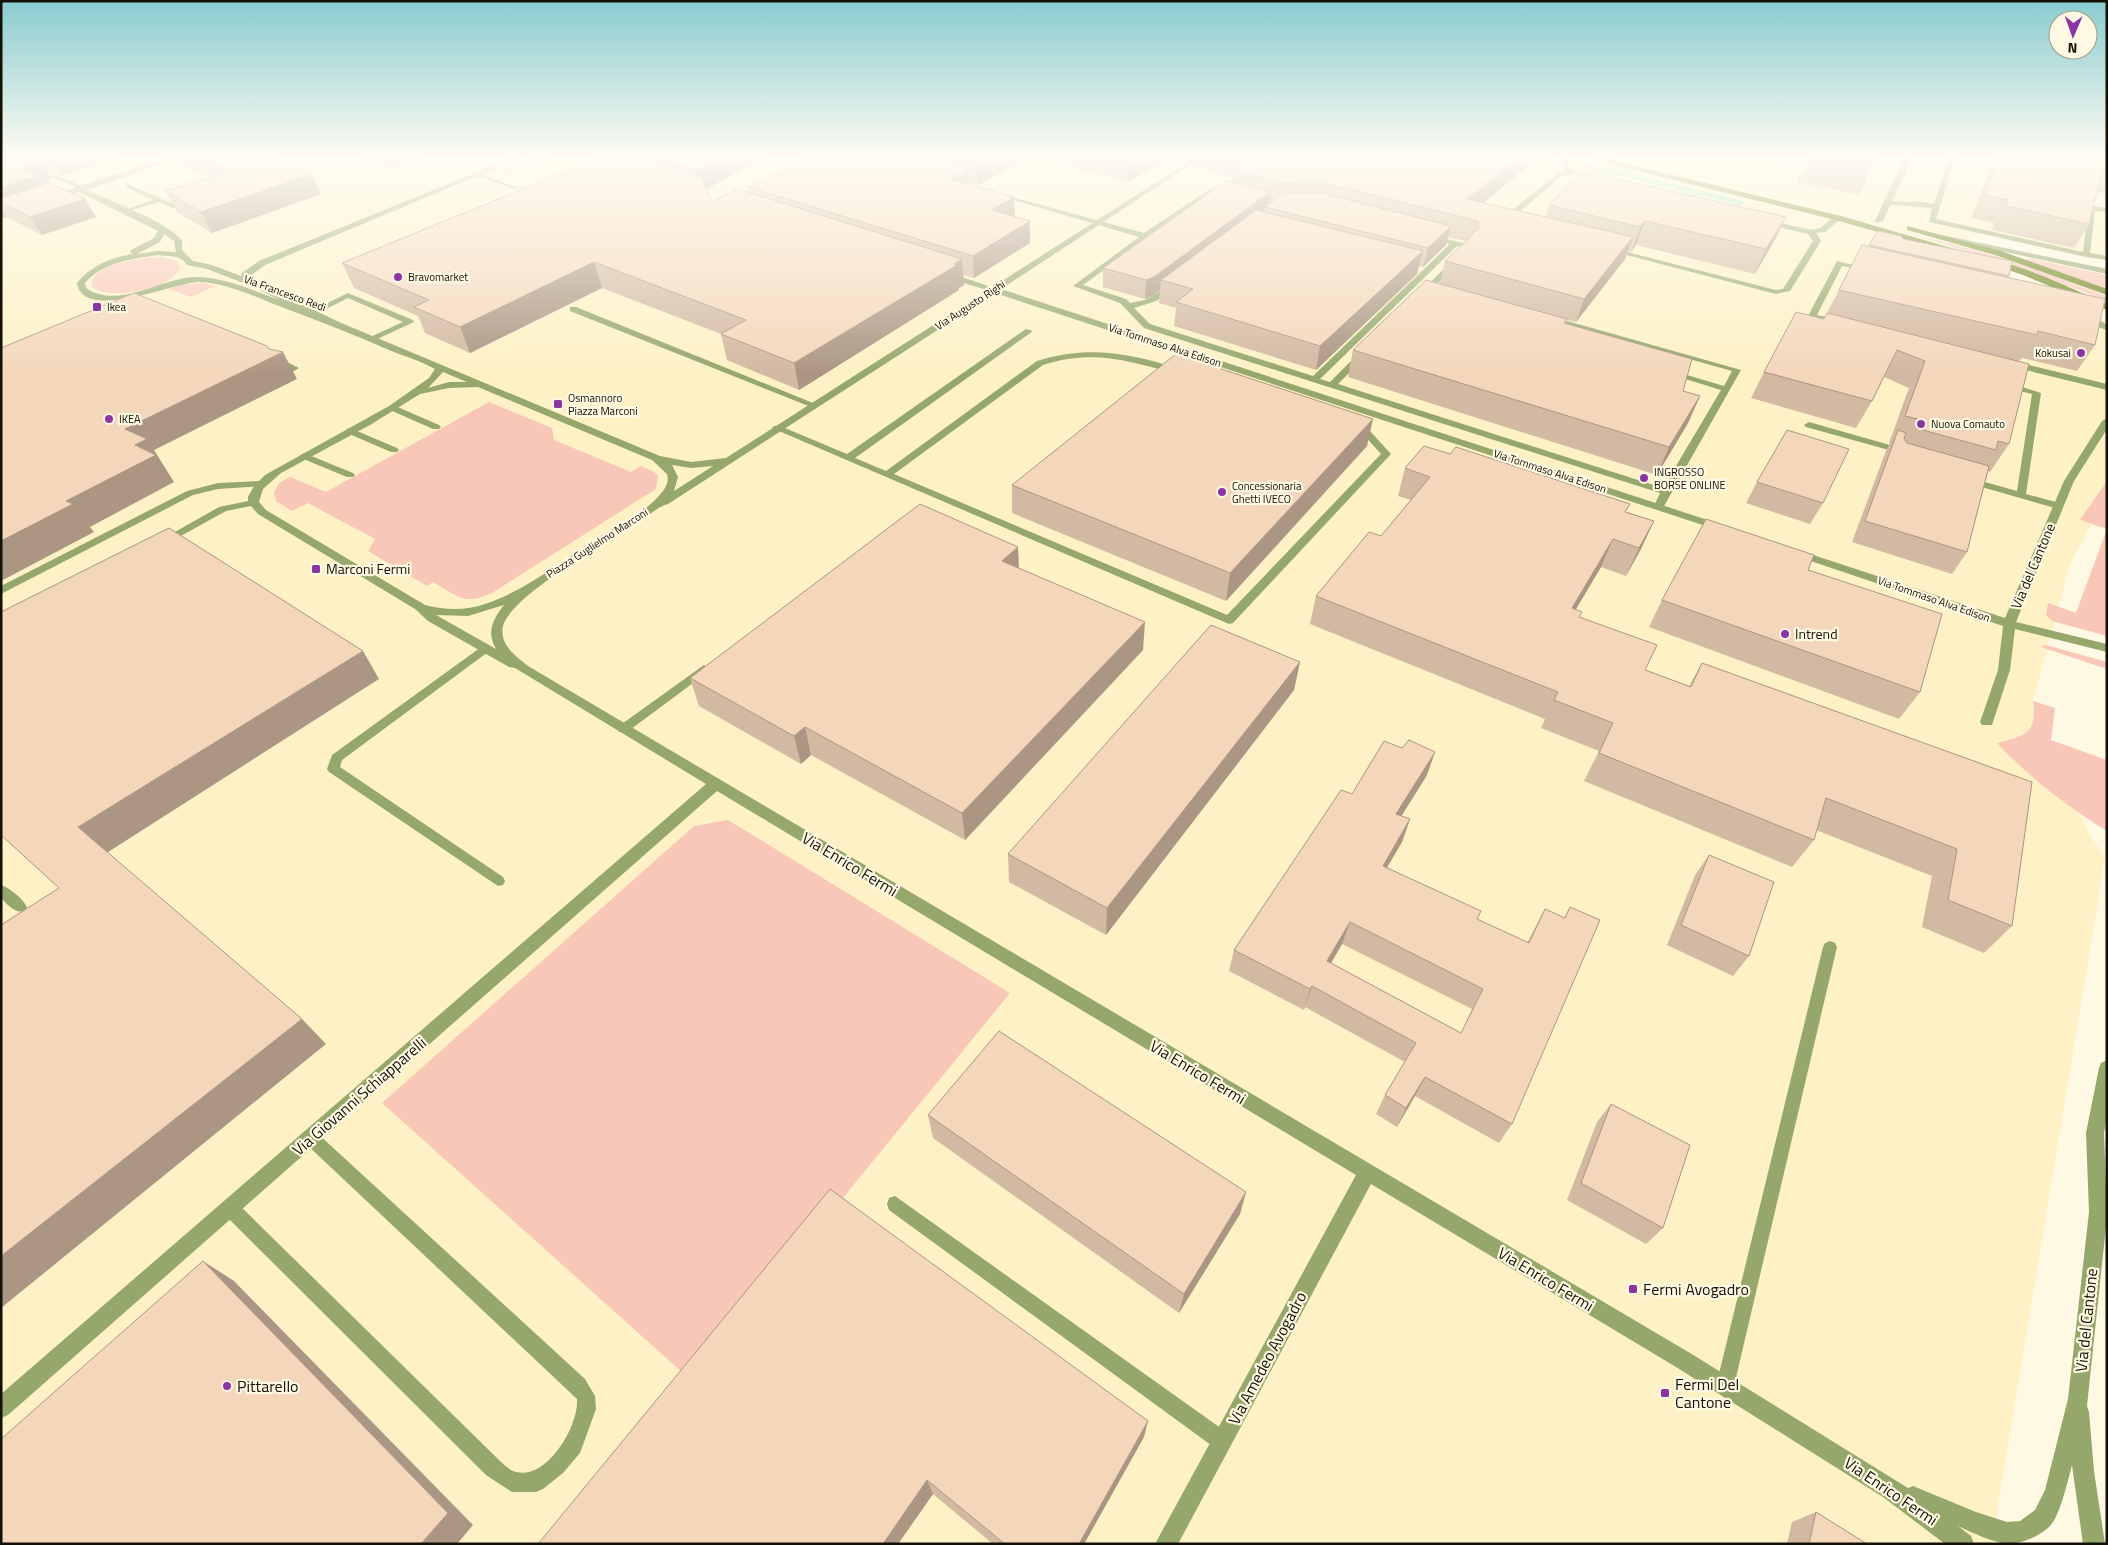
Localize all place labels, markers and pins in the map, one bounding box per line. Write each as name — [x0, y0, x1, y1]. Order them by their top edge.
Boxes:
place label: Bravomarket — [408, 269, 468, 285]
marker: Bravomarket — [392, 271, 404, 283]
place label: Ikea — [107, 299, 126, 315]
marker: Ikea — [91, 301, 103, 313]
place label: Kokusai — [2035, 345, 2071, 361]
marker: Kokusai — [2075, 347, 2087, 359]
place label: Osmannoro Piazza Marconi — [568, 390, 638, 419]
marker: Osmannoro Piazza Marconi — [552, 398, 564, 410]
place label: IKEA — [119, 411, 141, 427]
marker: IKEA — [103, 413, 115, 425]
place label: Nuova Comauto — [1931, 416, 2005, 432]
marker: Nuova Comauto — [1915, 418, 1927, 430]
place label: INGROSSO BORSE ONLINE — [1654, 464, 1725, 493]
marker: INGROSSO BORSE ONLINE — [1638, 472, 1650, 484]
place label: Concessionaria Ghetti IVECO — [1232, 478, 1302, 507]
marker: Concessionaria Ghetti IVECO — [1216, 486, 1228, 498]
place label: Marconi Fermi — [326, 558, 410, 579]
marker: Marconi Fermi — [310, 563, 322, 575]
place label: Intrend — [1795, 623, 1838, 644]
marker: Intrend — [1779, 628, 1791, 640]
place label: Fermi Avogadro — [1643, 1277, 1749, 1301]
marker: Fermi Avogadro — [1627, 1283, 1639, 1295]
place label: Fermi Del Cantone — [1675, 1372, 1739, 1414]
place label: Pittarello — [237, 1374, 299, 1398]
marker: Pittarello — [221, 1380, 233, 1392]
marker: Fermi Del Cantone — [1659, 1387, 1671, 1399]

